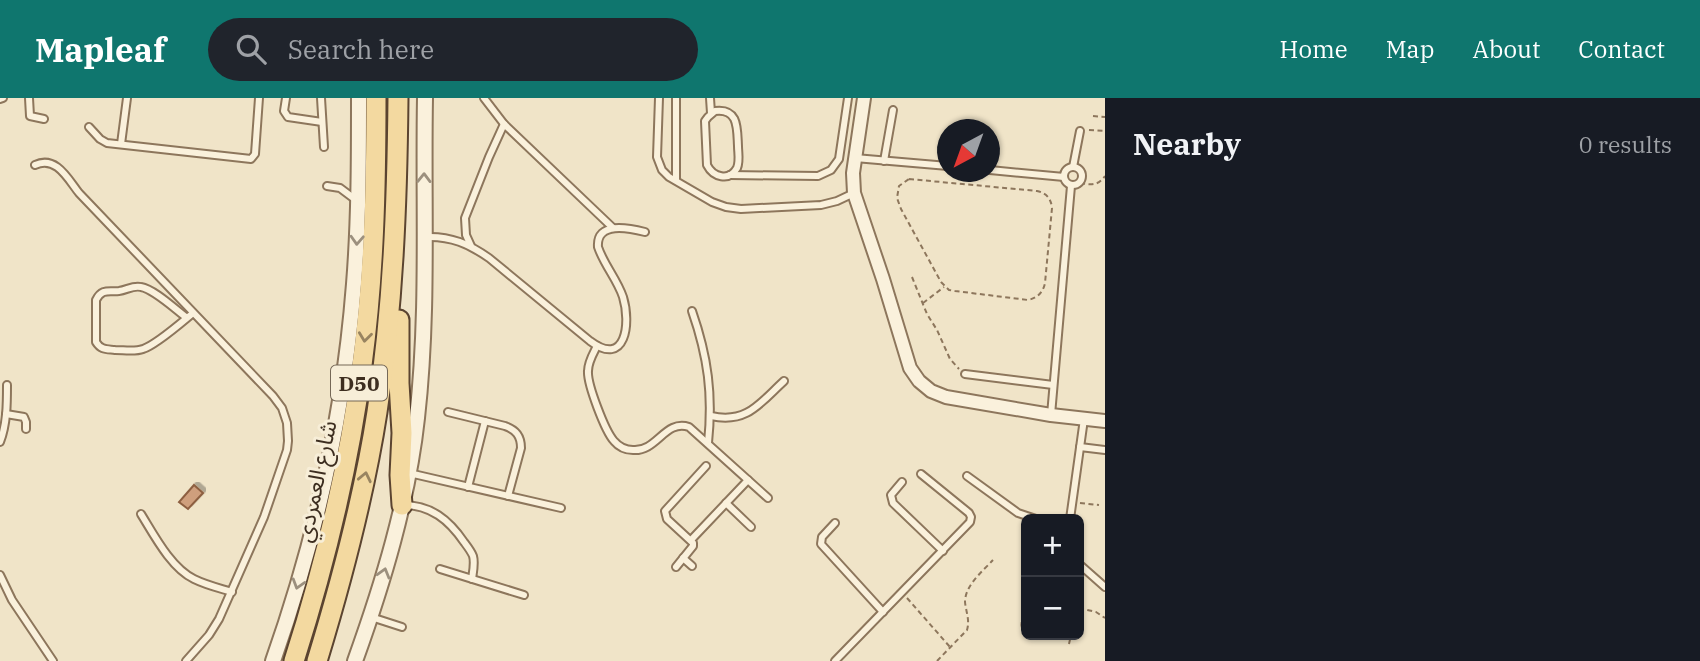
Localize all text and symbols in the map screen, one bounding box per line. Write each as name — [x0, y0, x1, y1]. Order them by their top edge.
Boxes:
search box — [208, 18, 698, 81]
text: Mapleaf — [35, 28, 166, 71]
icon: search — [232, 30, 270, 68]
text: Search here — [288, 32, 434, 66]
text: Home — [1280, 33, 1348, 65]
text: Map — [1386, 33, 1434, 65]
text: About — [1472, 33, 1540, 65]
text: Contact — [1578, 33, 1665, 65]
north arrow — [937, 119, 1000, 182]
text: Nearby — [1133, 124, 1241, 163]
text: 0 results — [1579, 129, 1672, 159]
one-way arrow — [416, 172, 432, 183]
one-way arrow — [349, 234, 364, 245]
one-way arrow — [358, 332, 373, 343]
road number: D50 — [331, 366, 387, 400]
street label: شارع العمردي — [287, 417, 346, 545]
one-way arrow — [357, 471, 372, 483]
map controls — [1021, 514, 1084, 640]
button: + — [1021, 514, 1084, 577]
one-way arrow — [376, 567, 390, 579]
button: − — [1021, 577, 1084, 640]
one-way arrow — [292, 578, 307, 590]

